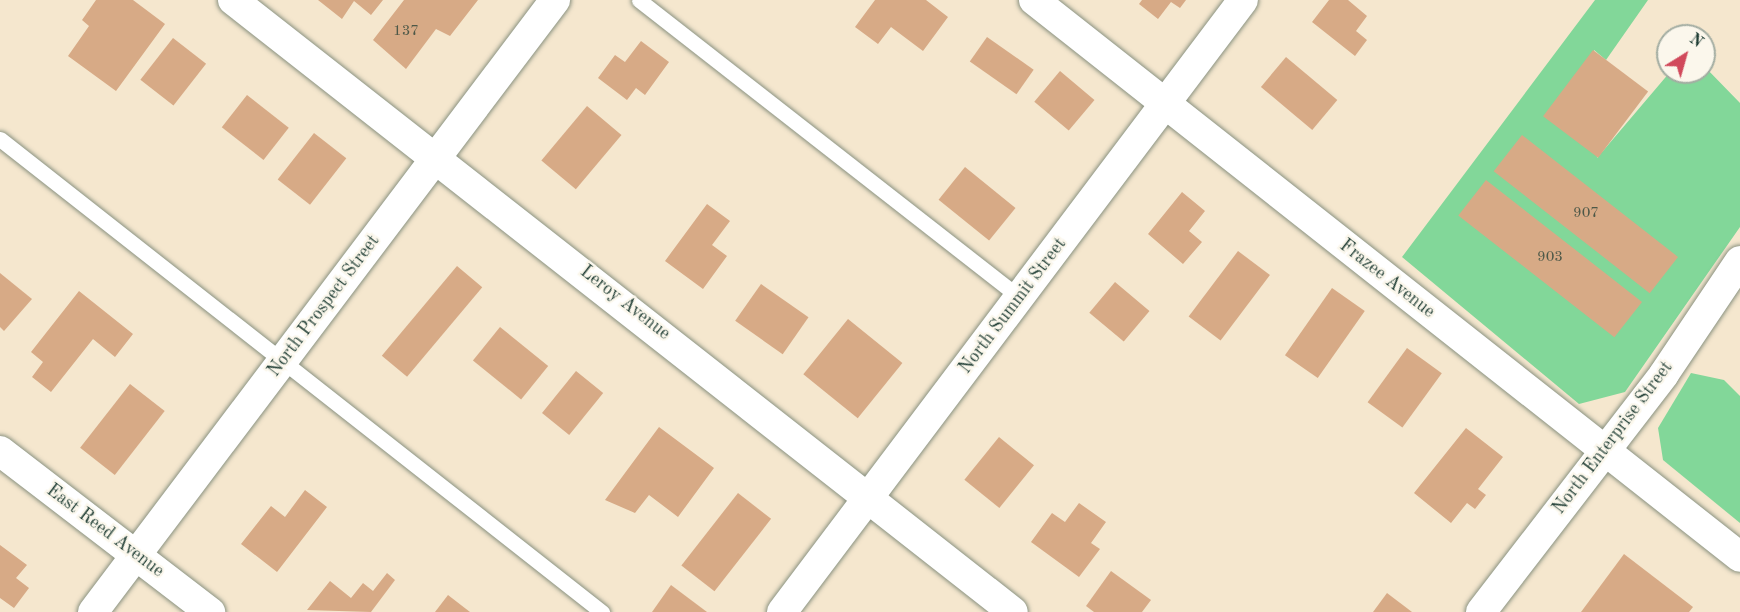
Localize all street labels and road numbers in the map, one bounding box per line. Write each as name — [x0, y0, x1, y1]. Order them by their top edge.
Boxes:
street label: North Prospect Street — [264, 231, 384, 381]
street label: North Summit Street — [955, 234, 1071, 378]
street label: Frazee Avenue — [1335, 235, 1439, 323]
street label: Leroy Avenue — [576, 261, 674, 345]
street label: North Enterprise Street — [1548, 357, 1678, 519]
street label: East Reed Avenue — [42, 480, 168, 582]

